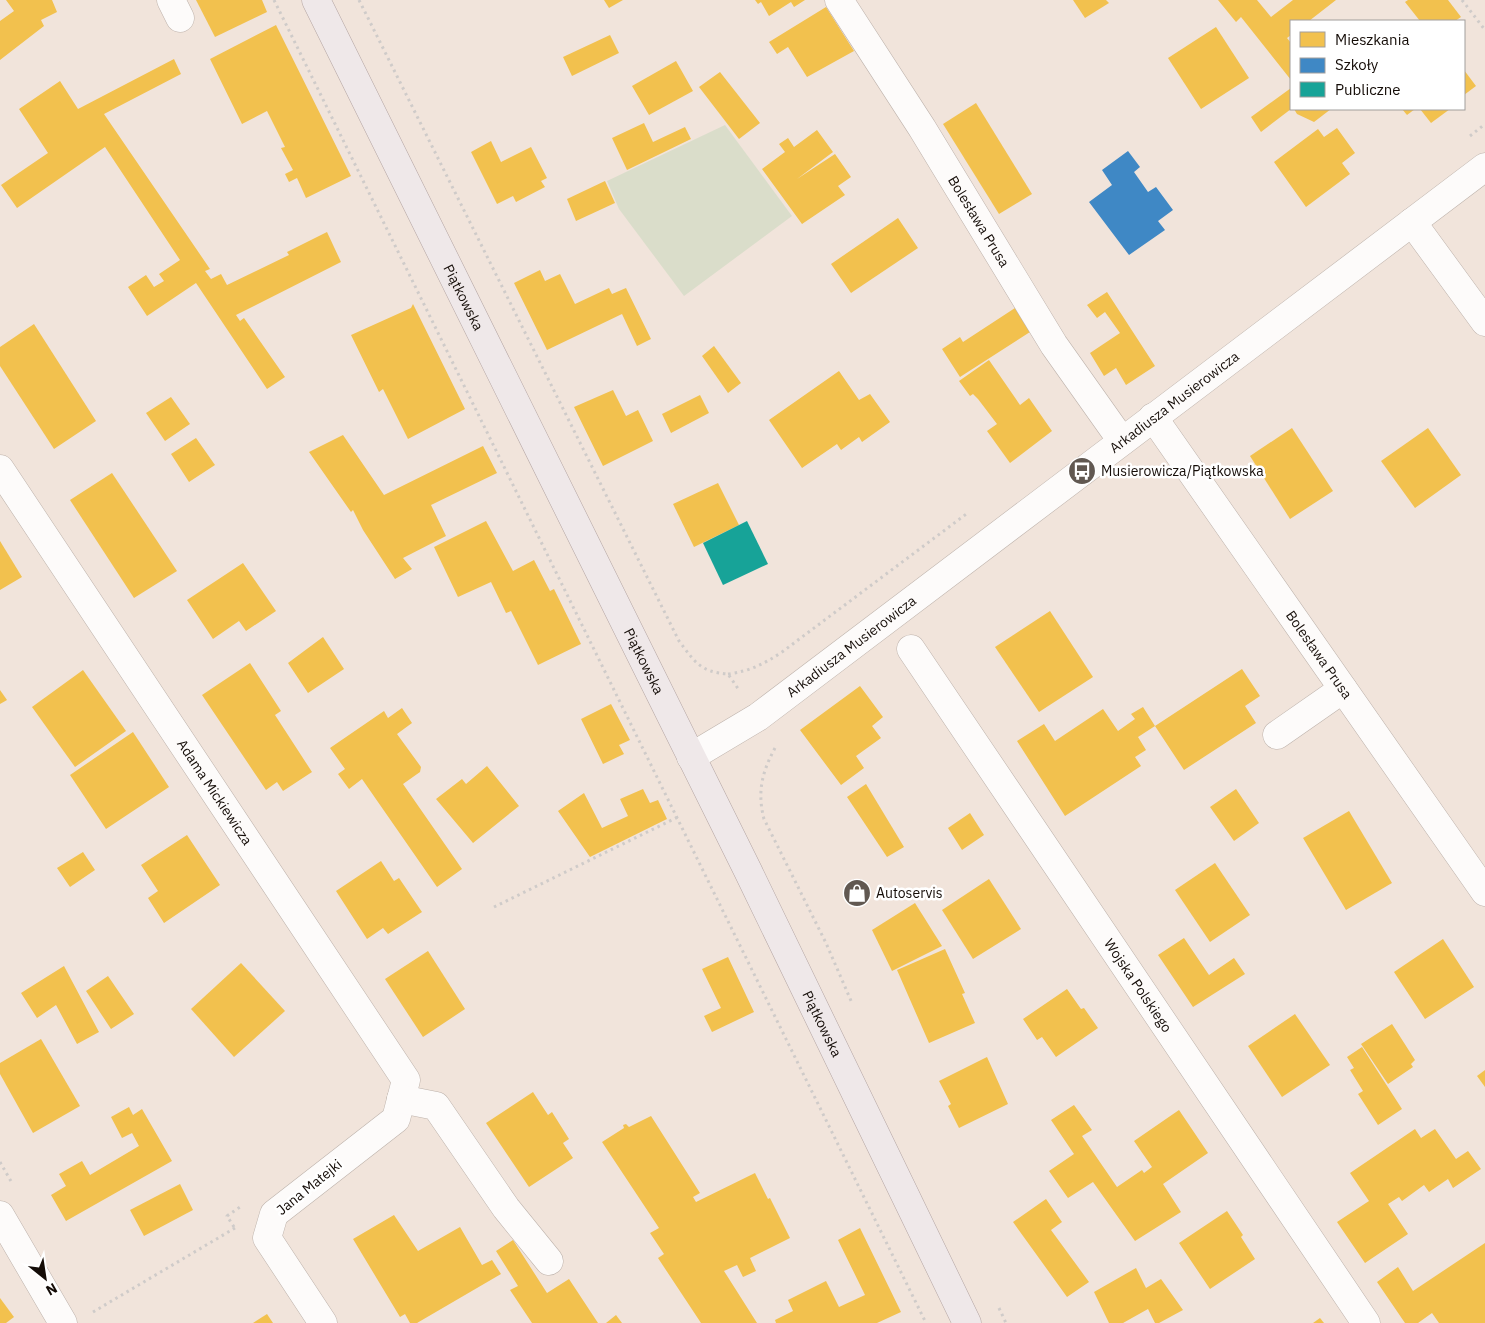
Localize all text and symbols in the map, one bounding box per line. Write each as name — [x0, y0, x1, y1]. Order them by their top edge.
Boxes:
legend — [1290, 20, 1465, 110]
text: Mieszkania — [1335, 30, 1409, 49]
text: Szkoły — [1335, 55, 1379, 74]
text: Publiczne — [1335, 80, 1400, 99]
street label: Bolesława Prusa — [944, 172, 1014, 271]
street label: Piątkowska — [440, 261, 488, 334]
street label: Arkadiusza Musierowicza — [1106, 347, 1243, 457]
bus stop icon: Musierowicza/Piątkowska — [1067, 456, 1097, 486]
place label: Musierowicza/Piątkowska — [1101, 462, 1264, 480]
street label: Arkadiusza Musierowicza — [783, 591, 920, 701]
street label: Bolesława Prusa — [1282, 607, 1357, 703]
street label: Piątkowska — [620, 625, 668, 698]
street label: Adama Mickiewicza — [173, 736, 257, 849]
shop icon: Autoservis — [842, 878, 872, 908]
place label: Autoservis — [876, 884, 943, 902]
street label: Wojska Polskiego — [1100, 935, 1176, 1036]
street label: Piątkowska — [798, 988, 846, 1060]
street label: Jana Matejki — [273, 1155, 345, 1219]
north arrow — [20, 1253, 70, 1303]
text: N — [43, 1279, 60, 1300]

